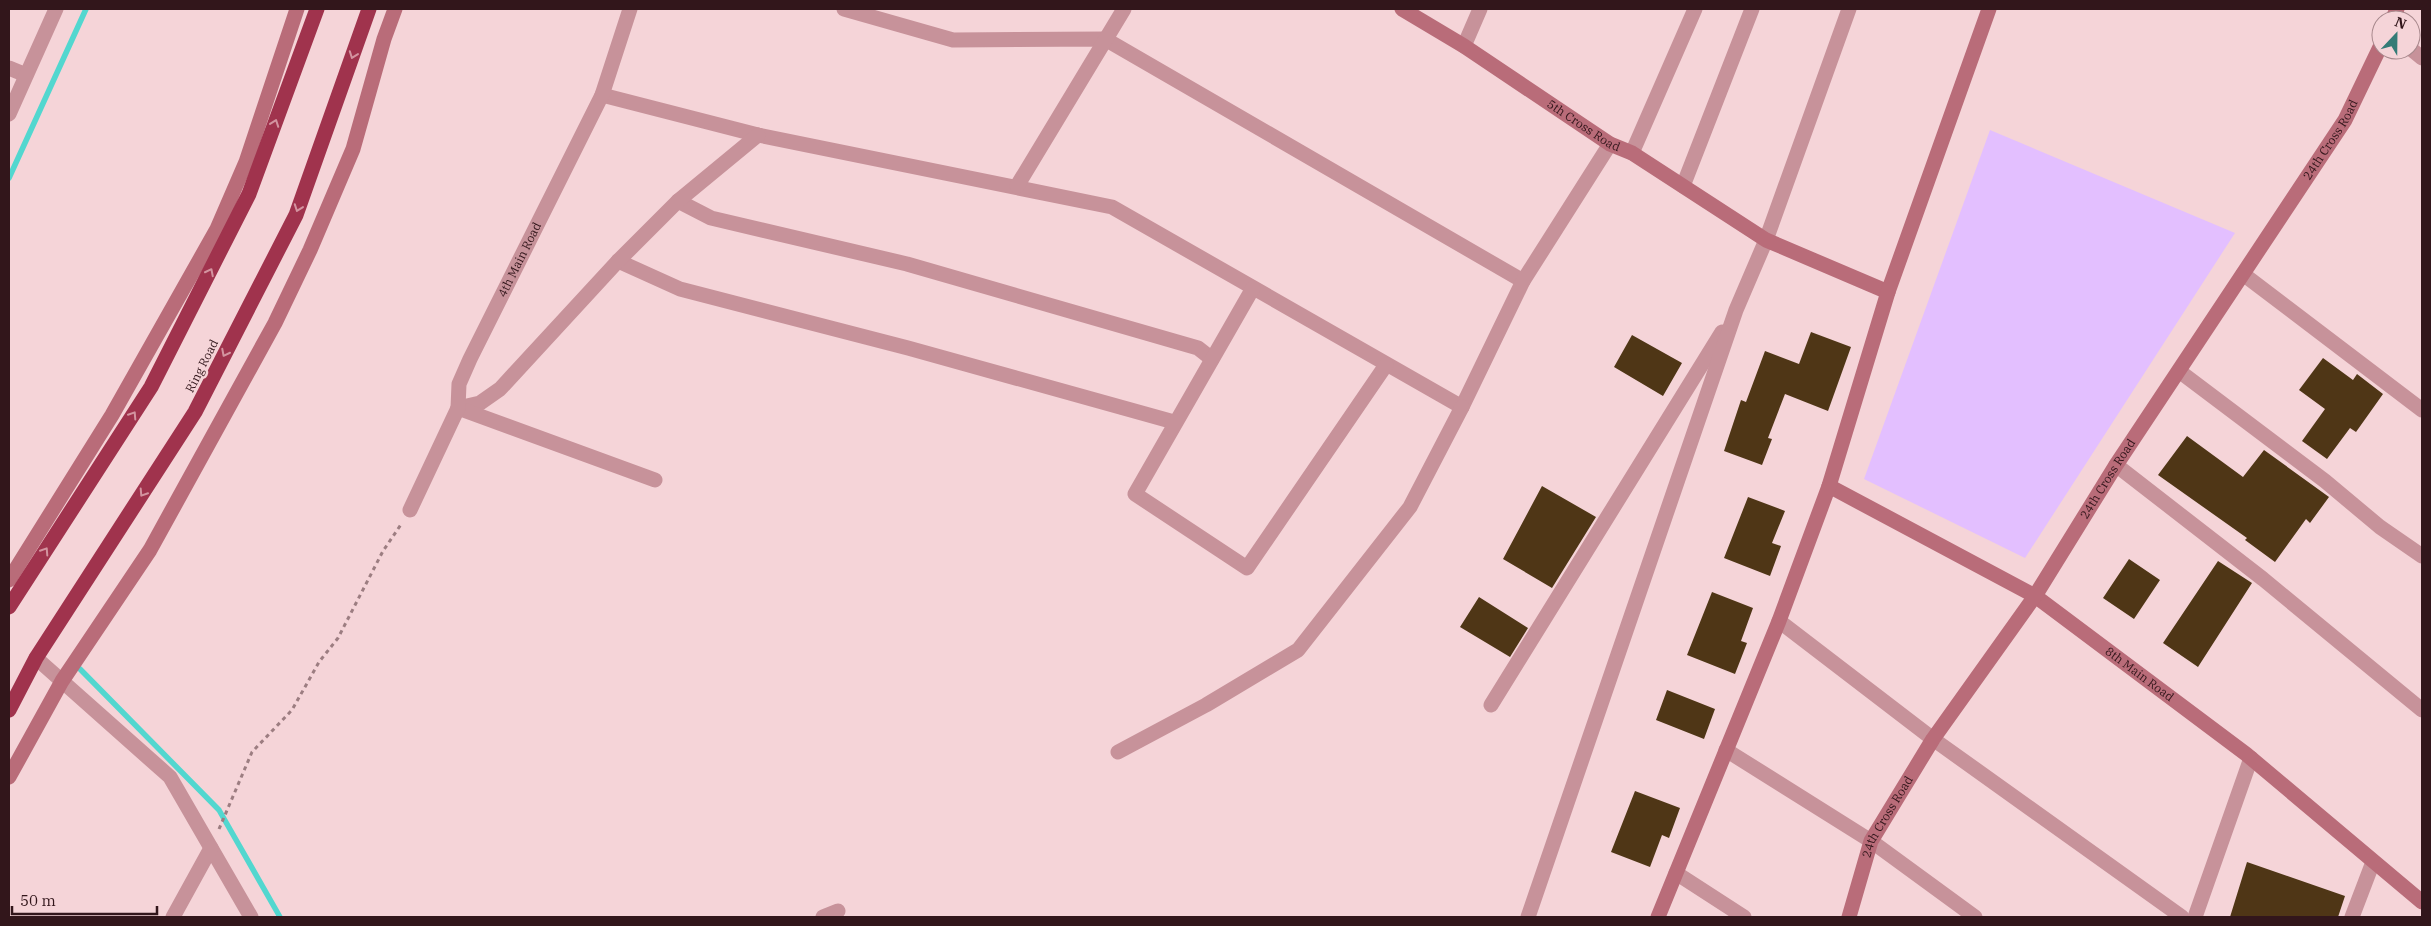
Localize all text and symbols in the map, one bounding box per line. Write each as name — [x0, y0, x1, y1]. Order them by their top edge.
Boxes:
north arrow — [2371, 10, 2421, 60]
text: N — [2392, 13, 2409, 33]
one-way arrow — [349, 50, 359, 58]
street label: 5th Cross Road — [1544, 96, 1623, 154]
street label: 24th Cross Road — [2300, 97, 2361, 182]
one-way arrow — [269, 120, 279, 128]
one-way arrow — [294, 203, 304, 211]
street label: 4th Main Road — [494, 220, 544, 299]
one-way arrow — [204, 268, 214, 277]
street label: Ring Road — [182, 337, 221, 395]
one-way arrow — [221, 348, 231, 357]
one-way arrow — [127, 411, 136, 421]
street label: 24th Cross Road — [2077, 436, 2138, 521]
one-way arrow — [140, 487, 149, 497]
one-way arrow — [39, 548, 48, 557]
street label: 8th Main Road — [2103, 643, 2177, 704]
street label: 24th Cross Road — [1859, 773, 1916, 859]
scale bar — [12, 884, 158, 916]
text: 50 m — [20, 891, 56, 910]

